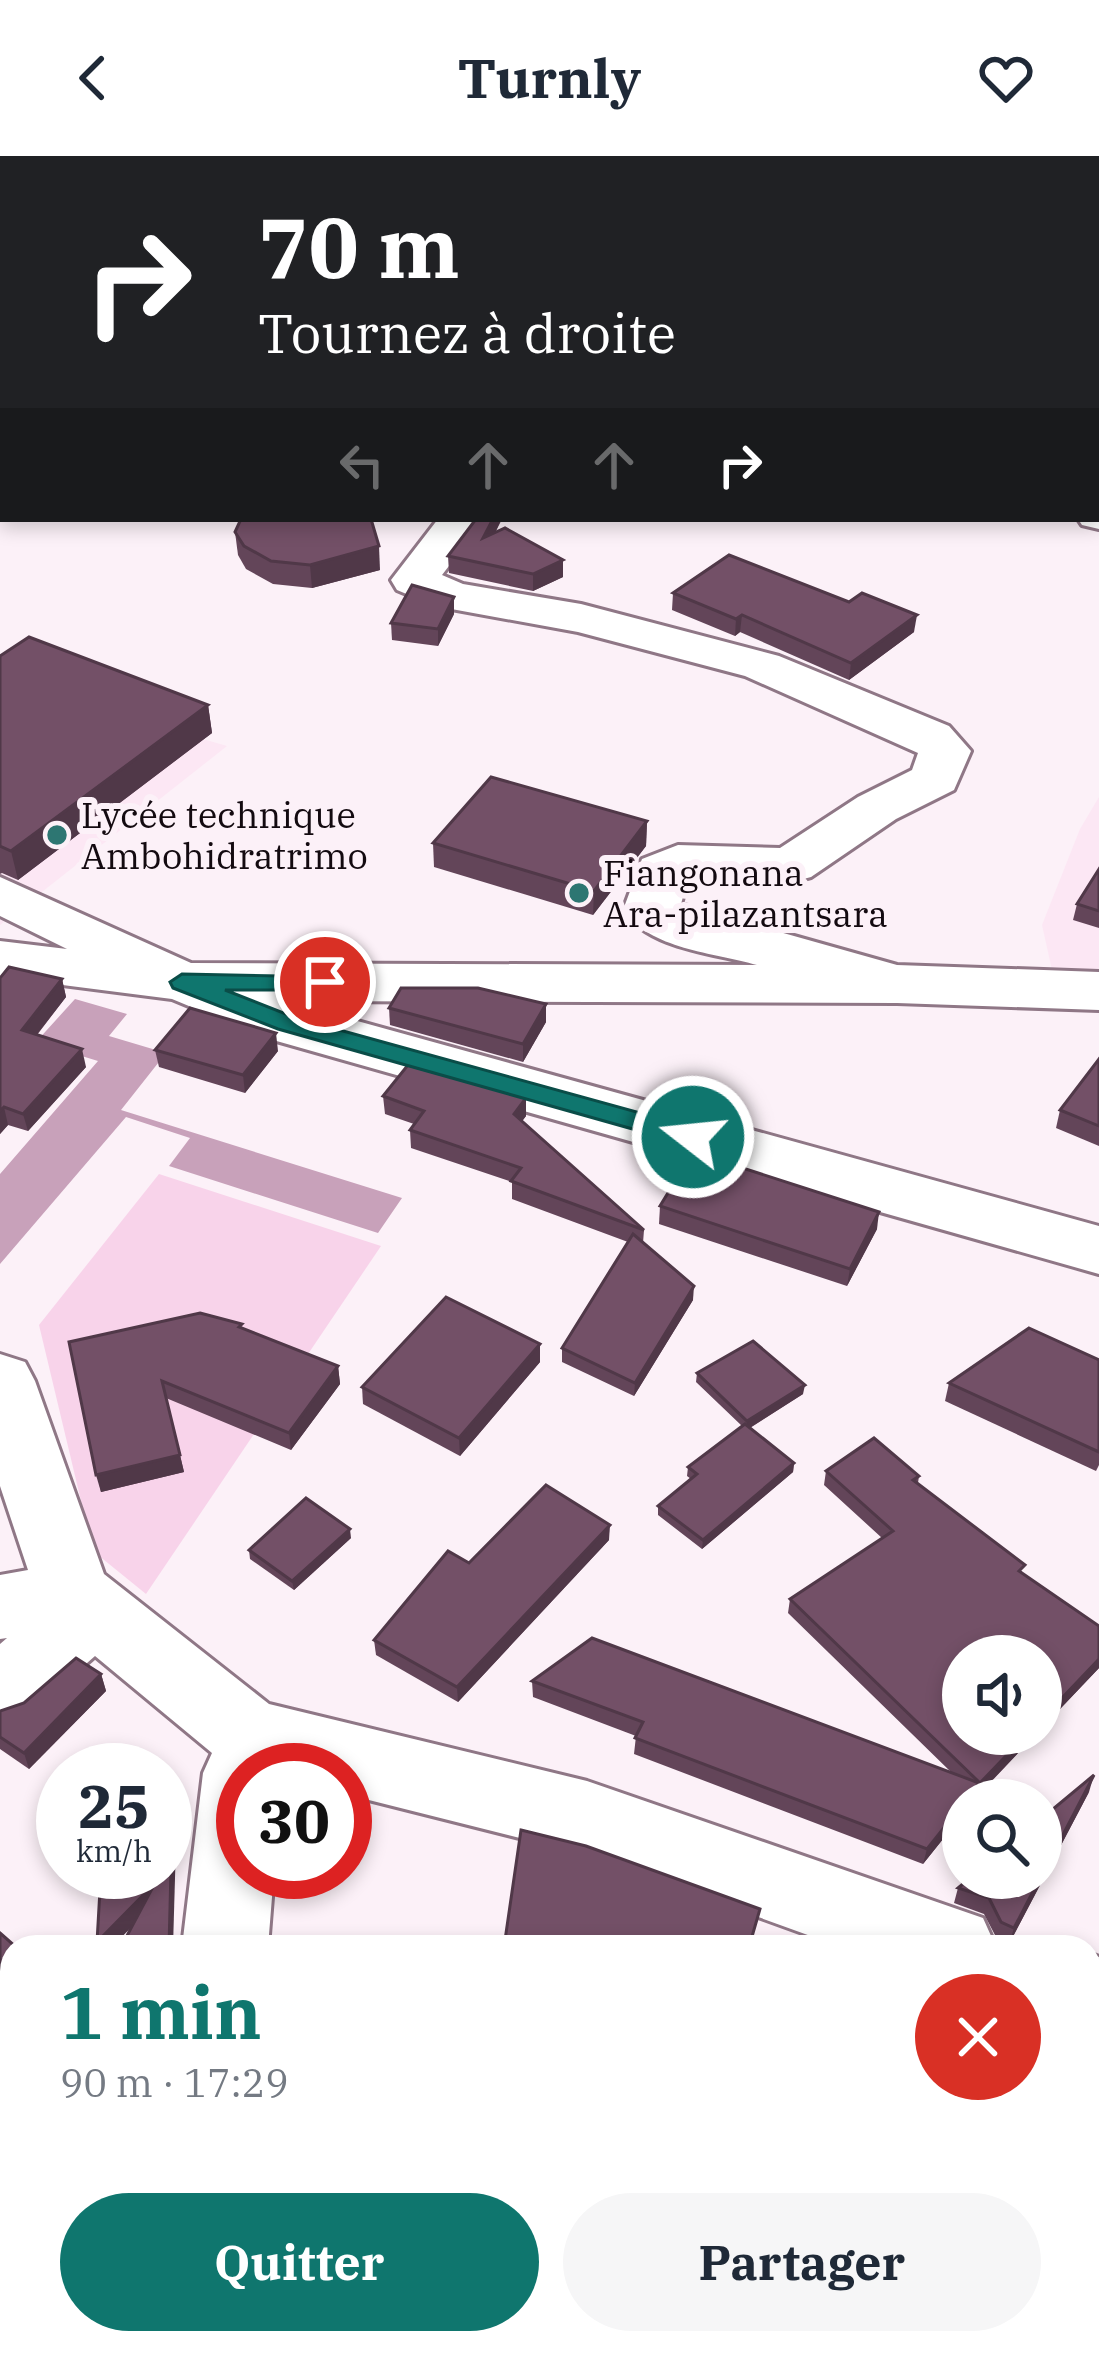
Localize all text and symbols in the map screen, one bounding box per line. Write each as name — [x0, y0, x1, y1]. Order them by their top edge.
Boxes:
text: Turnly — [458, 43, 641, 113]
icon: back — [60, 45, 126, 111]
icon: heart — [973, 45, 1039, 111]
text: 70 m — [258, 192, 460, 301]
icon: right — [60, 204, 216, 360]
text: Tournez à droite — [258, 298, 676, 368]
icon: left — [329, 432, 395, 498]
icon: ahead — [455, 432, 521, 498]
icon: ahead — [581, 432, 647, 498]
icon: right — [707, 432, 773, 498]
place label: Lycée technique Ambohidratrimo — [81, 791, 368, 879]
marker: Lycée technique Ambohidratrimo — [44, 822, 70, 848]
place label: Fiangonana Ara-pilazantsara — [603, 849, 888, 937]
marker: Fiangonana Ara-pilazantsara — [566, 880, 592, 906]
pin — [274, 931, 376, 1033]
icon: arrive — [292, 949, 358, 1015]
position arrow — [630, 1074, 756, 1200]
map controls — [942, 1635, 1062, 1899]
button: sound — [942, 1635, 1062, 1755]
speed limit sign: 30 — [216, 1743, 372, 1899]
text: 25 — [78, 1766, 150, 1845]
button: search — [942, 1779, 1062, 1899]
text: km/h — [76, 1831, 152, 1870]
text: 1 min — [60, 1965, 262, 2059]
button: close — [915, 1974, 1041, 2100]
text: 90 m · 17:29 — [60, 2057, 289, 2108]
button: Quitter — [60, 2193, 539, 2331]
button: Partager — [563, 2193, 1041, 2331]

